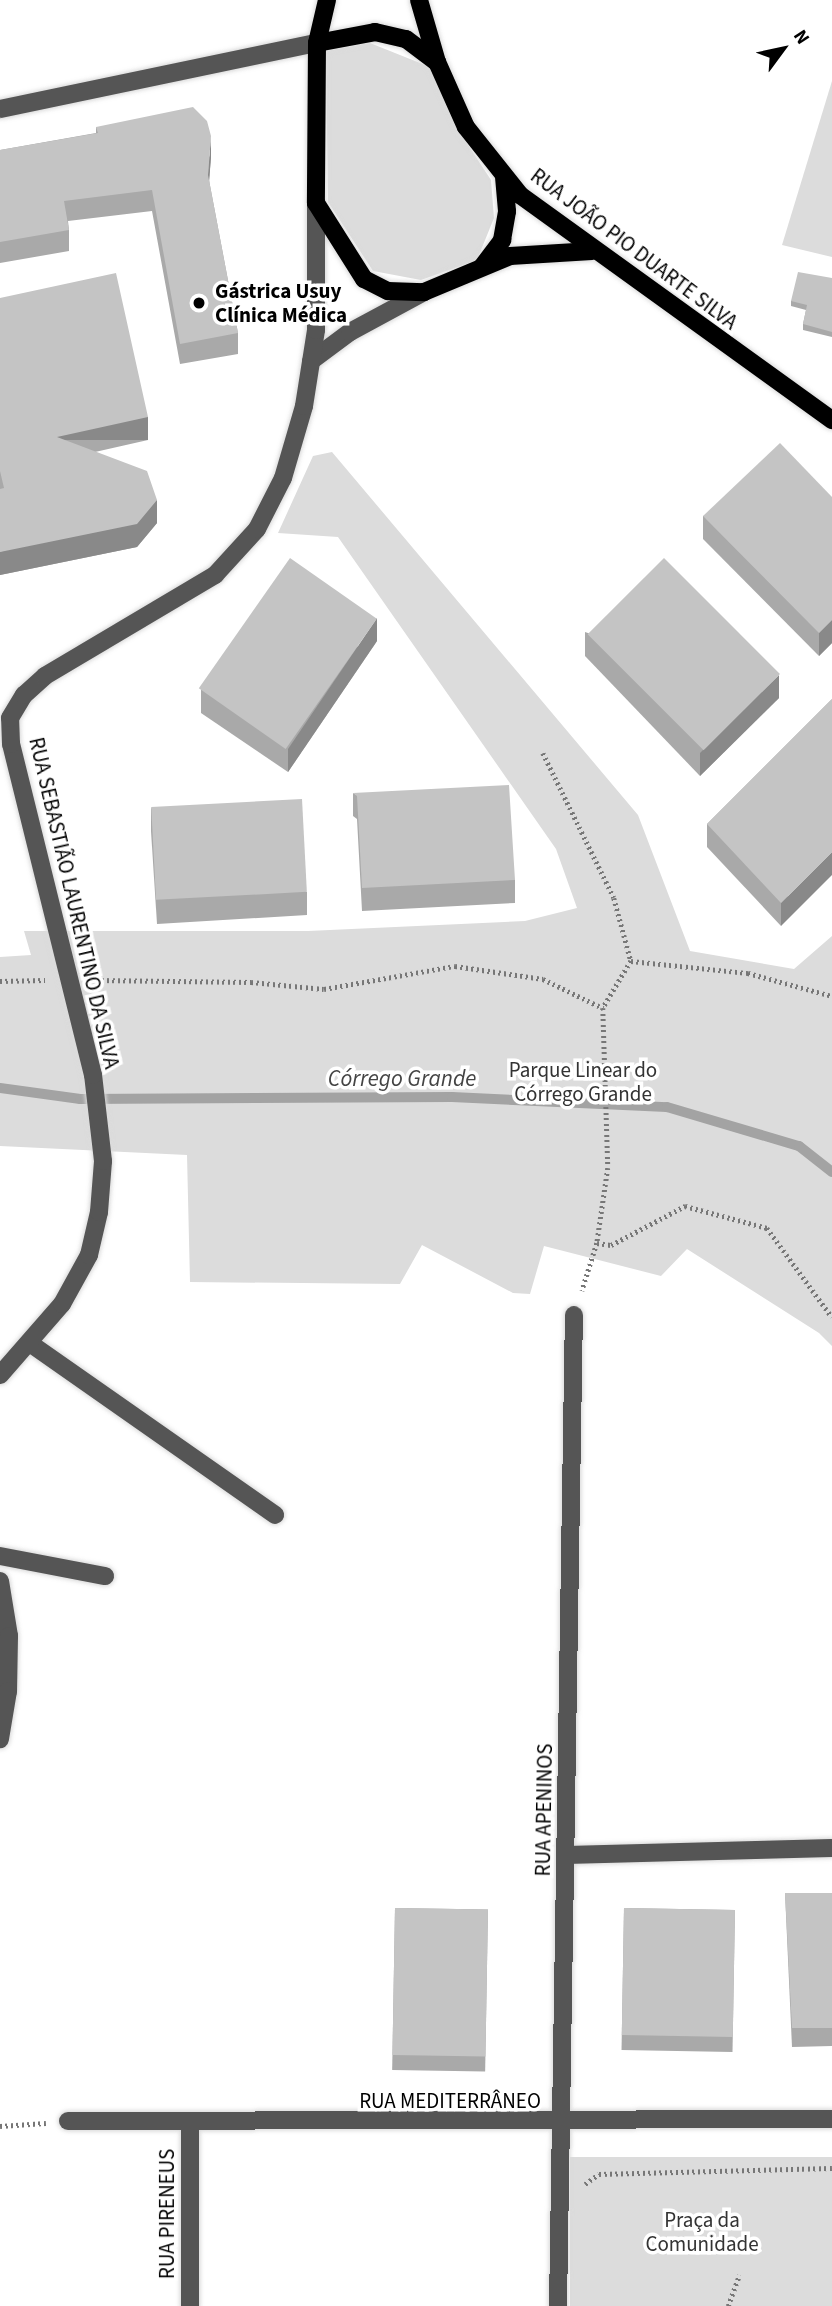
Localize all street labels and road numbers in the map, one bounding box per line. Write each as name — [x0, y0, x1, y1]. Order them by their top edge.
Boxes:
street label: RUA JOÃO PIO DUARTE SILVA — [526, 163, 742, 335]
street label: RUA SEBASTIÃO LAURENTINO DA SILVA — [24, 735, 124, 1071]
street label: RUA APENINOS — [530, 1743, 558, 1877]
street label: RUA MEDITERRÂNEO — [359, 2088, 541, 2114]
street label: RUA PIRENEUS — [154, 2149, 180, 2279]

